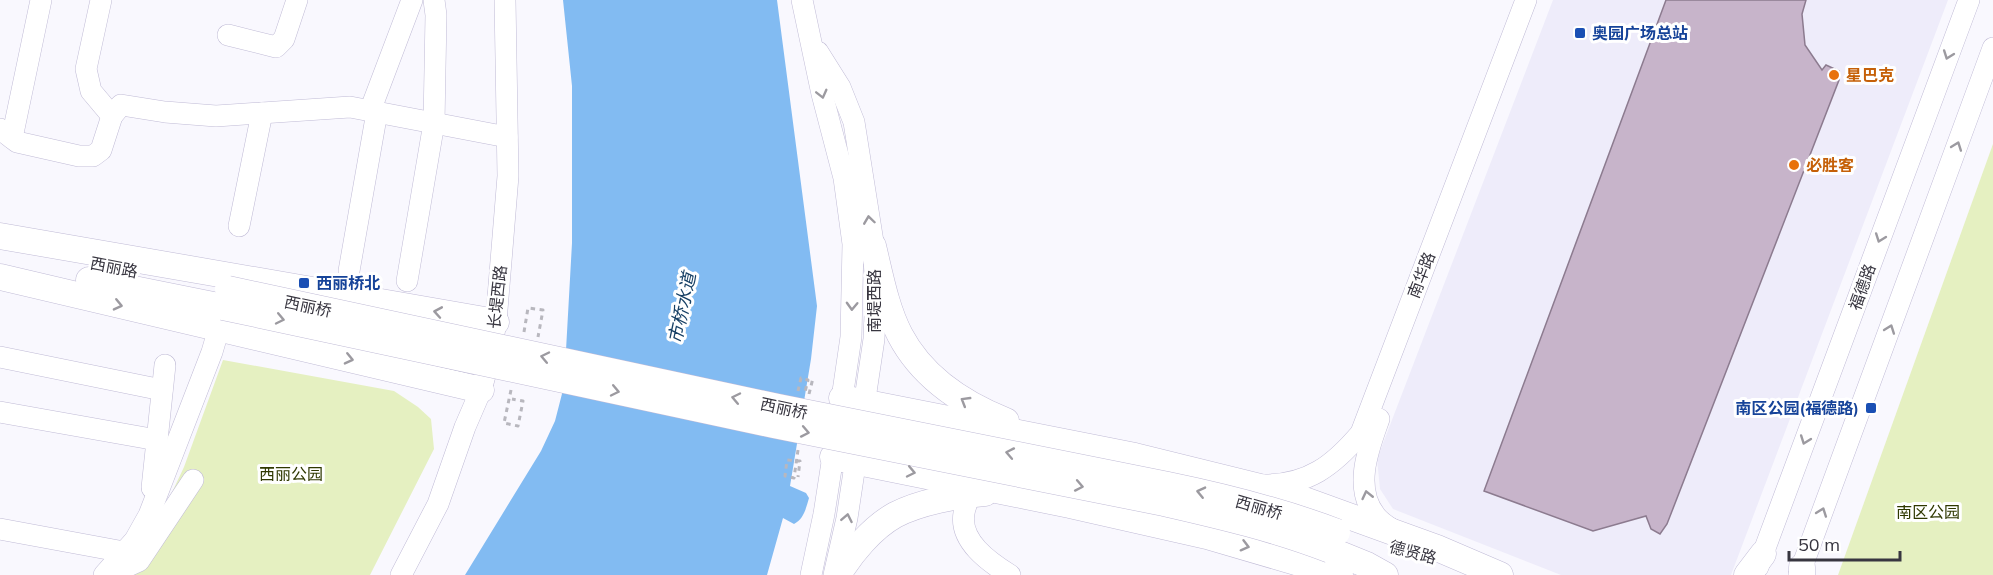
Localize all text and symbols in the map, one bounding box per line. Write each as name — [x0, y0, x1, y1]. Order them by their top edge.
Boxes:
place label: 奥园广场总站 — [1592, 23, 1688, 43]
marker: 奥园广场总站 — [1573, 26, 1587, 40]
one-way arrow — [1943, 49, 1956, 60]
place label: 星巴克 — [1846, 65, 1894, 85]
marker: 星巴克 — [1827, 68, 1841, 82]
one-way arrow — [815, 89, 828, 99]
one-way arrow — [1950, 141, 1962, 152]
place label: 必胜客 — [1806, 155, 1854, 175]
marker: 必胜客 — [1787, 158, 1801, 172]
one-way arrow — [864, 216, 876, 225]
one-way arrow — [1875, 232, 1888, 242]
street label: 南华路 — [1403, 249, 1439, 301]
street label: 西丽路 — [89, 253, 139, 281]
street label: 福德路 — [1844, 261, 1880, 313]
street label: 长堤西路 — [484, 264, 510, 330]
water label: 市桥水道 — [663, 267, 701, 346]
street label: 南堤西路 — [864, 269, 884, 333]
place label: 西丽桥北 — [316, 273, 380, 293]
marker: 西丽桥北 — [297, 276, 311, 290]
street label: 西丽桥 — [282, 291, 334, 321]
one-way arrow — [113, 297, 123, 310]
one-way arrow — [846, 302, 859, 311]
one-way arrow — [433, 306, 443, 319]
one-way arrow — [275, 312, 285, 325]
one-way arrow — [1882, 324, 1895, 335]
one-way arrow — [541, 351, 551, 364]
one-way arrow — [344, 352, 354, 365]
one-way arrow — [609, 384, 619, 397]
one-way arrow — [731, 392, 741, 405]
street label: 西丽桥 — [758, 393, 810, 423]
one-way arrow — [961, 396, 971, 408]
place label: 南区公园(福德路) — [1736, 398, 1859, 418]
marker: 南区公园(福德路) — [1864, 401, 1878, 415]
one-way arrow — [800, 425, 810, 438]
one-way arrow — [1800, 434, 1812, 445]
one-way arrow — [1005, 447, 1015, 460]
park label: 西丽公园 — [259, 464, 323, 484]
one-way arrow — [906, 465, 916, 478]
one-way arrow — [1074, 479, 1084, 492]
one-way arrow — [1196, 486, 1206, 499]
one-way arrow — [1362, 490, 1375, 500]
street label: 西丽桥 — [1233, 491, 1285, 523]
park label: 南区公园 — [1896, 502, 1960, 522]
one-way arrow — [1815, 507, 1828, 518]
one-way arrow — [840, 513, 853, 523]
scale bar — [1789, 524, 1900, 562]
text: 50 m — [1798, 533, 1840, 556]
street label: 德贤路 — [1387, 536, 1439, 568]
one-way arrow — [1239, 539, 1249, 552]

